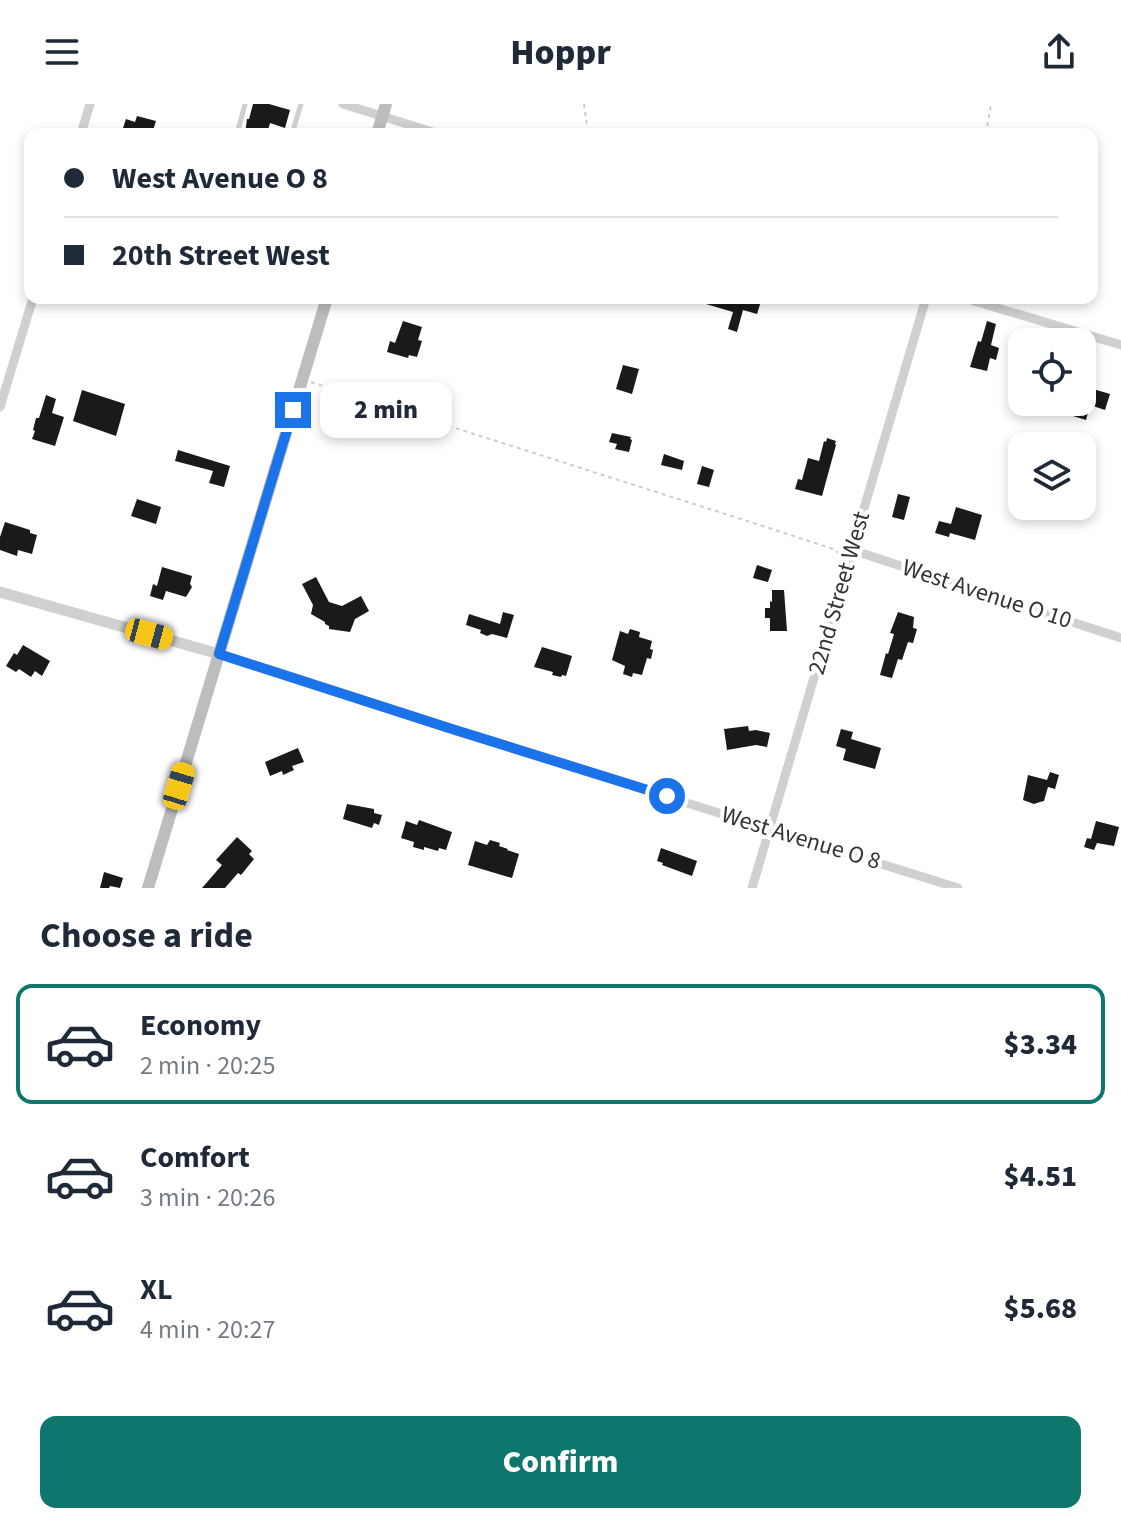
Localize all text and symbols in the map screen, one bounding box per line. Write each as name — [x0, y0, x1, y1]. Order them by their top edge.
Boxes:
text: Hoppr — [510, 27, 611, 78]
icon: menu — [40, 30, 84, 74]
icon: share — [1037, 30, 1081, 74]
text: West Avenue O 8 — [112, 157, 328, 200]
text: 20th Street West — [112, 234, 330, 277]
map controls — [1008, 328, 1096, 520]
button: locate — [1008, 328, 1096, 416]
callout: 2 min — [321, 382, 453, 438]
text: 2 min — [354, 391, 418, 428]
route end — [275, 392, 311, 428]
button: layers — [1008, 432, 1096, 520]
street label: 22nd Street West — [799, 507, 879, 679]
street label: West Avenue O 10 — [898, 550, 1076, 638]
car — [123, 616, 175, 652]
car — [161, 760, 197, 812]
route start — [649, 778, 685, 814]
street label: West Avenue O 8 — [717, 797, 885, 879]
text: Choose a ride — [40, 910, 253, 961]
text: Economy — [140, 1004, 261, 1047]
icon: car — [44, 1008, 116, 1080]
text: $3.34 — [1004, 1023, 1077, 1066]
text: 2 min · 20:25 — [140, 1047, 275, 1084]
text: Comfort — [140, 1136, 250, 1179]
icon: car — [44, 1140, 116, 1212]
text: $4.51 — [1004, 1155, 1077, 1198]
text: 3 min · 20:26 — [140, 1179, 275, 1216]
text: XL — [140, 1268, 173, 1311]
icon: car — [44, 1272, 116, 1344]
text: $5.68 — [1004, 1287, 1077, 1330]
text: 4 min · 20:27 — [140, 1311, 275, 1348]
button: Confirm — [40, 1416, 1081, 1508]

